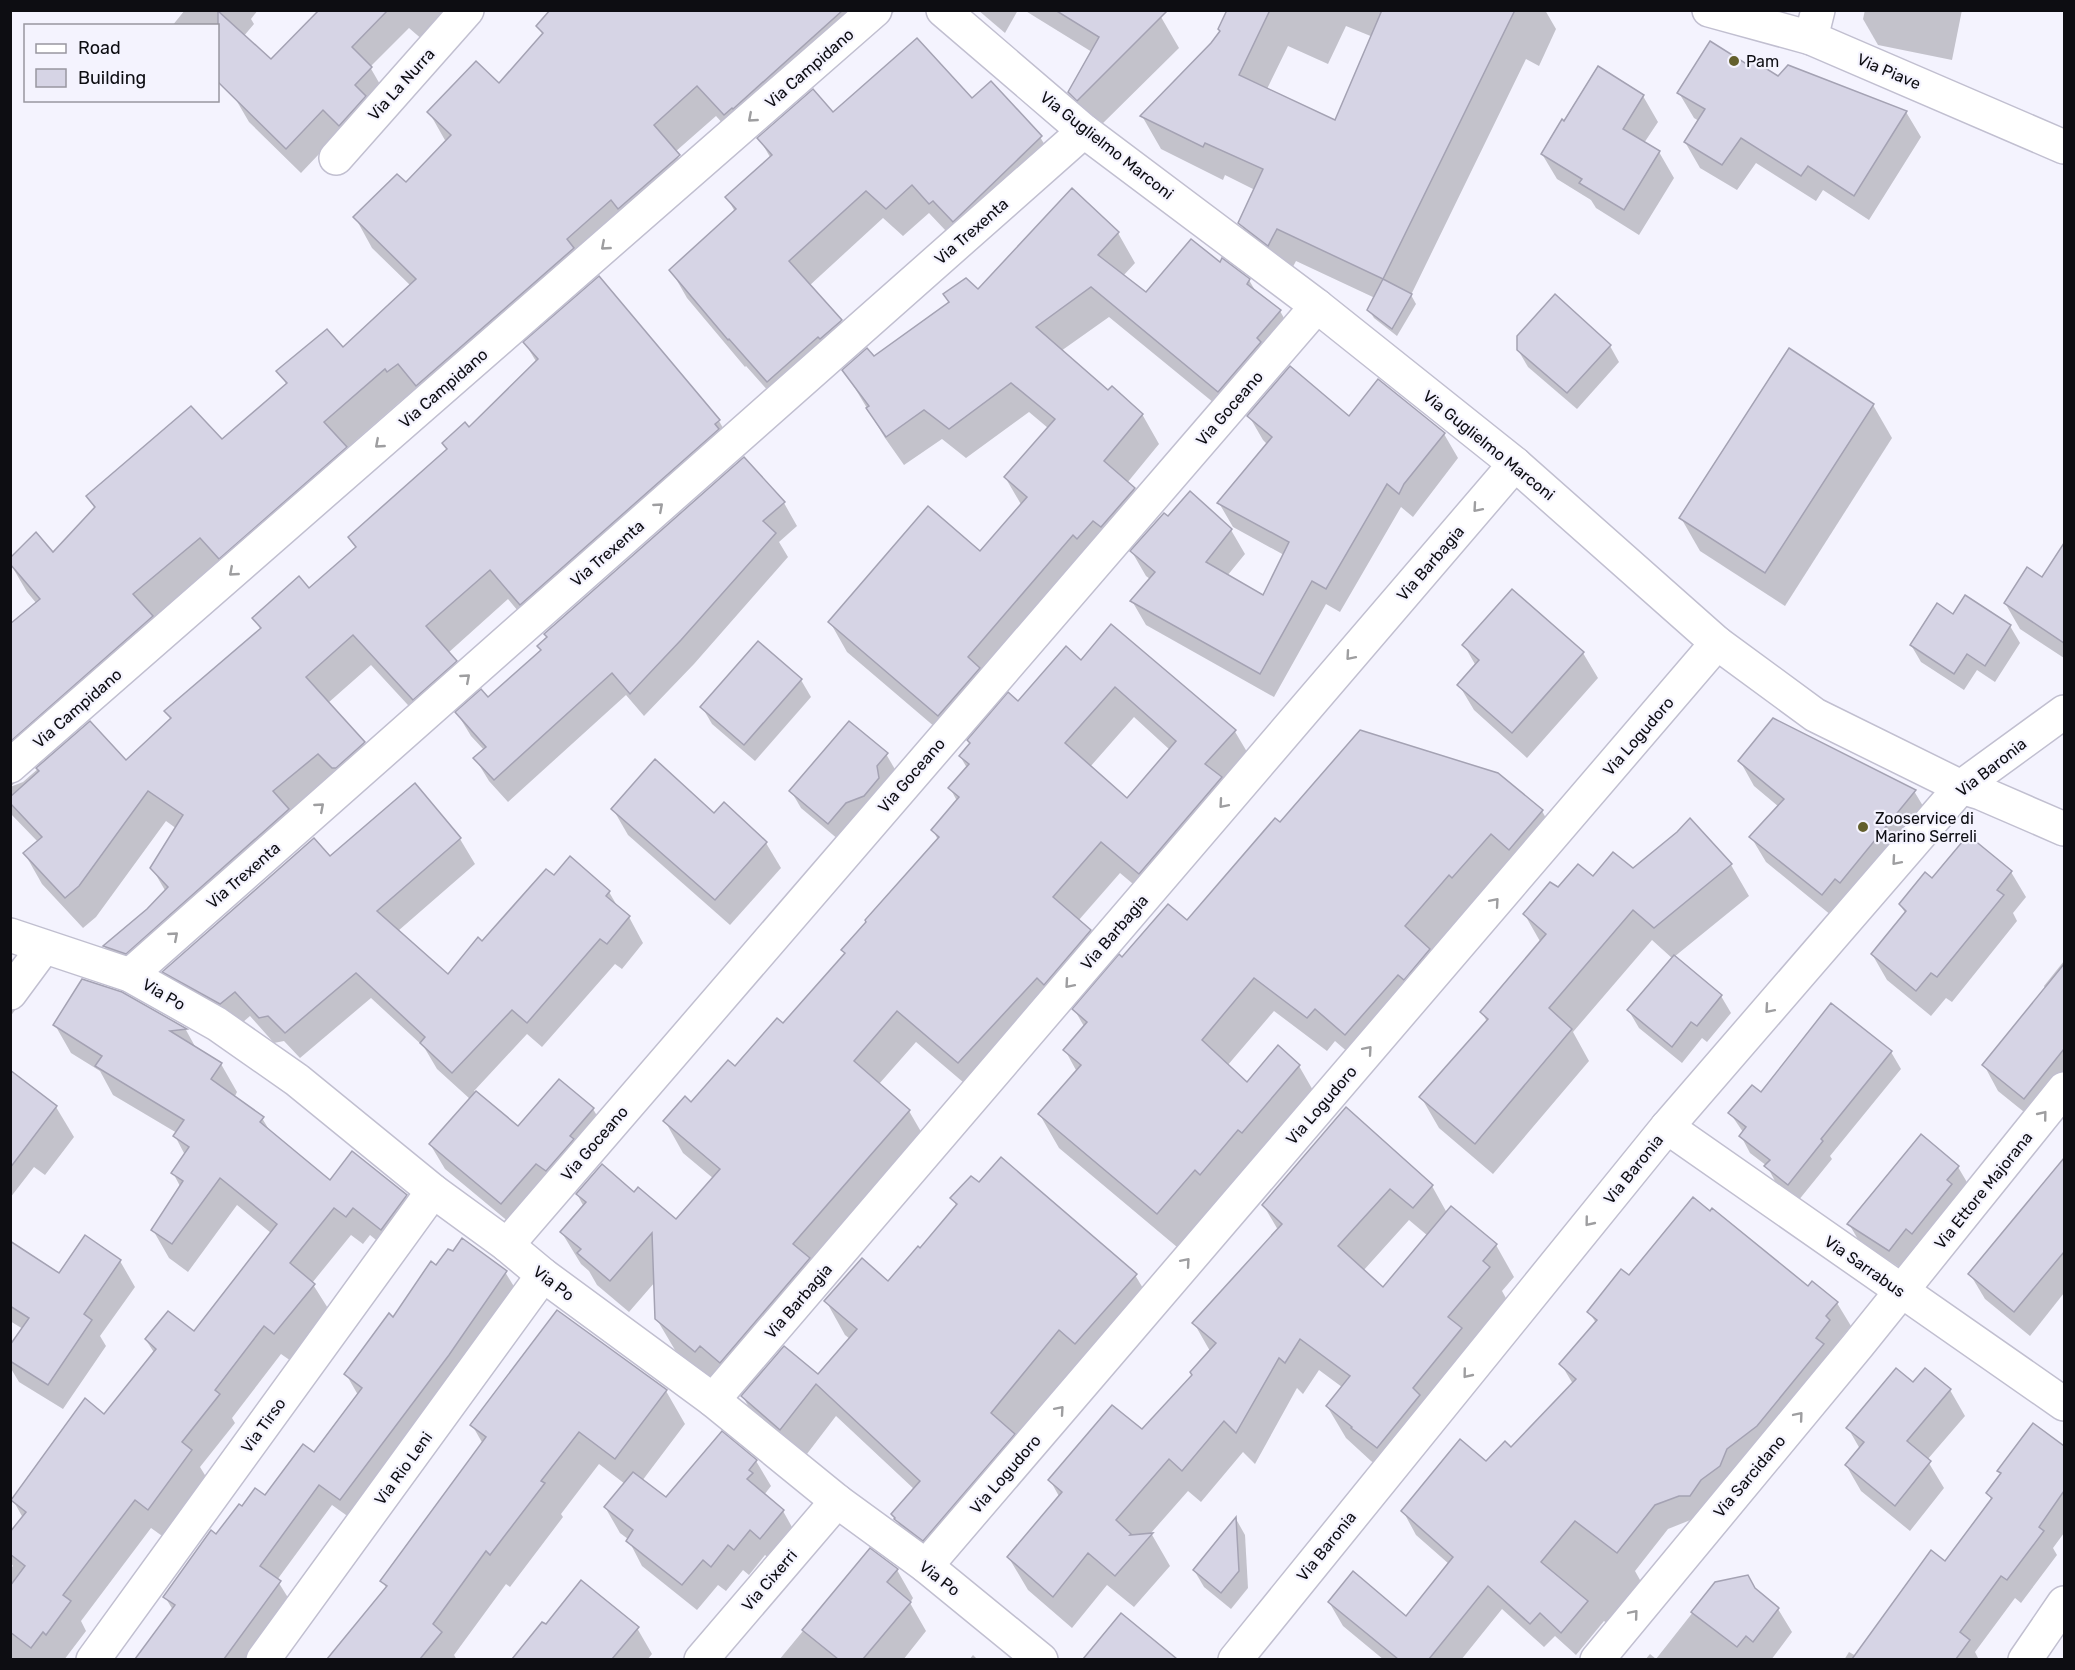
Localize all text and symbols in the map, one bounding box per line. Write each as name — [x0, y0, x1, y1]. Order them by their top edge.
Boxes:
legend — [24, 24, 219, 102]
street label: Via Campidano — [761, 25, 858, 112]
text: Road — [78, 37, 121, 59]
street label: Via La Nurra — [364, 44, 439, 124]
street label: Via Piave — [1854, 50, 1924, 93]
place label: Pam — [1746, 52, 1779, 71]
marker: Pam — [1727, 54, 1741, 68]
text: Building — [78, 67, 146, 89]
street label: Via Guglielmo Marconi — [1036, 87, 1177, 203]
one-way arrow — [748, 111, 759, 122]
street label: Via Trexenta — [931, 194, 1012, 269]
one-way arrow — [601, 239, 612, 250]
street label: Via Campidano — [395, 345, 492, 432]
street label: Via Goceano — [1192, 367, 1267, 450]
street label: Via Guglielmo Marconi — [1419, 386, 1558, 504]
one-way arrow — [375, 437, 386, 448]
one-way arrow — [1473, 501, 1484, 512]
one-way arrow — [652, 503, 663, 514]
street label: Via Trexenta — [567, 516, 648, 591]
street label: Via Barbagia — [1393, 522, 1468, 605]
one-way arrow — [229, 565, 239, 576]
one-way arrow — [1346, 649, 1357, 660]
street label: Via Campidano — [29, 665, 126, 752]
one-way arrow — [459, 674, 470, 685]
street label: Via Logudoro — [1599, 693, 1678, 780]
street label: Via Goceano — [874, 734, 949, 817]
street label: Via Baronia — [1952, 734, 2030, 801]
one-way arrow — [1220, 797, 1231, 808]
one-way arrow — [313, 803, 324, 814]
place label: Zooservice di Marino Serreli — [1875, 809, 1977, 846]
marker: Zooservice di Marino Serreli — [1856, 820, 1870, 834]
street label: Via Trexenta — [203, 838, 284, 913]
one-way arrow — [1893, 854, 1904, 865]
street label: Via Barbagia — [1077, 891, 1152, 974]
one-way arrow — [1488, 898, 1499, 909]
one-way arrow — [167, 932, 178, 943]
street label: Via Po — [139, 975, 189, 1014]
one-way arrow — [1065, 977, 1076, 988]
one-way arrow — [1765, 1002, 1776, 1013]
one-way arrow — [1361, 1046, 1372, 1057]
street label: Via Logudoro — [1282, 1062, 1361, 1149]
street label: Via Goceano — [557, 1102, 632, 1185]
one-way arrow — [2036, 1111, 2047, 1122]
street label: Via Ettore Majorana — [1930, 1128, 2037, 1253]
street label: Via Baronia — [1600, 1131, 1667, 1208]
one-way arrow — [1586, 1216, 1597, 1227]
street label: Via Sarrabus — [1821, 1232, 1909, 1301]
one-way arrow — [1179, 1258, 1190, 1269]
street label: Via Barbagia — [761, 1260, 836, 1343]
street label: Via Po — [529, 1262, 578, 1305]
one-way arrow — [1463, 1367, 1474, 1378]
street label: Via Tirso — [237, 1394, 290, 1456]
one-way arrow — [1052, 1406, 1063, 1417]
one-way arrow — [1792, 1412, 1803, 1423]
street label: Via Rio Leni — [370, 1428, 436, 1509]
street label: Via Logudoro — [966, 1431, 1045, 1518]
street label: Via Sarcidano — [1709, 1431, 1789, 1521]
street label: Via Baronia — [1293, 1508, 1360, 1585]
street label: Via Cixerri — [738, 1546, 801, 1615]
street label: Via Po — [916, 1557, 964, 1600]
one-way arrow — [1627, 1610, 1638, 1621]

